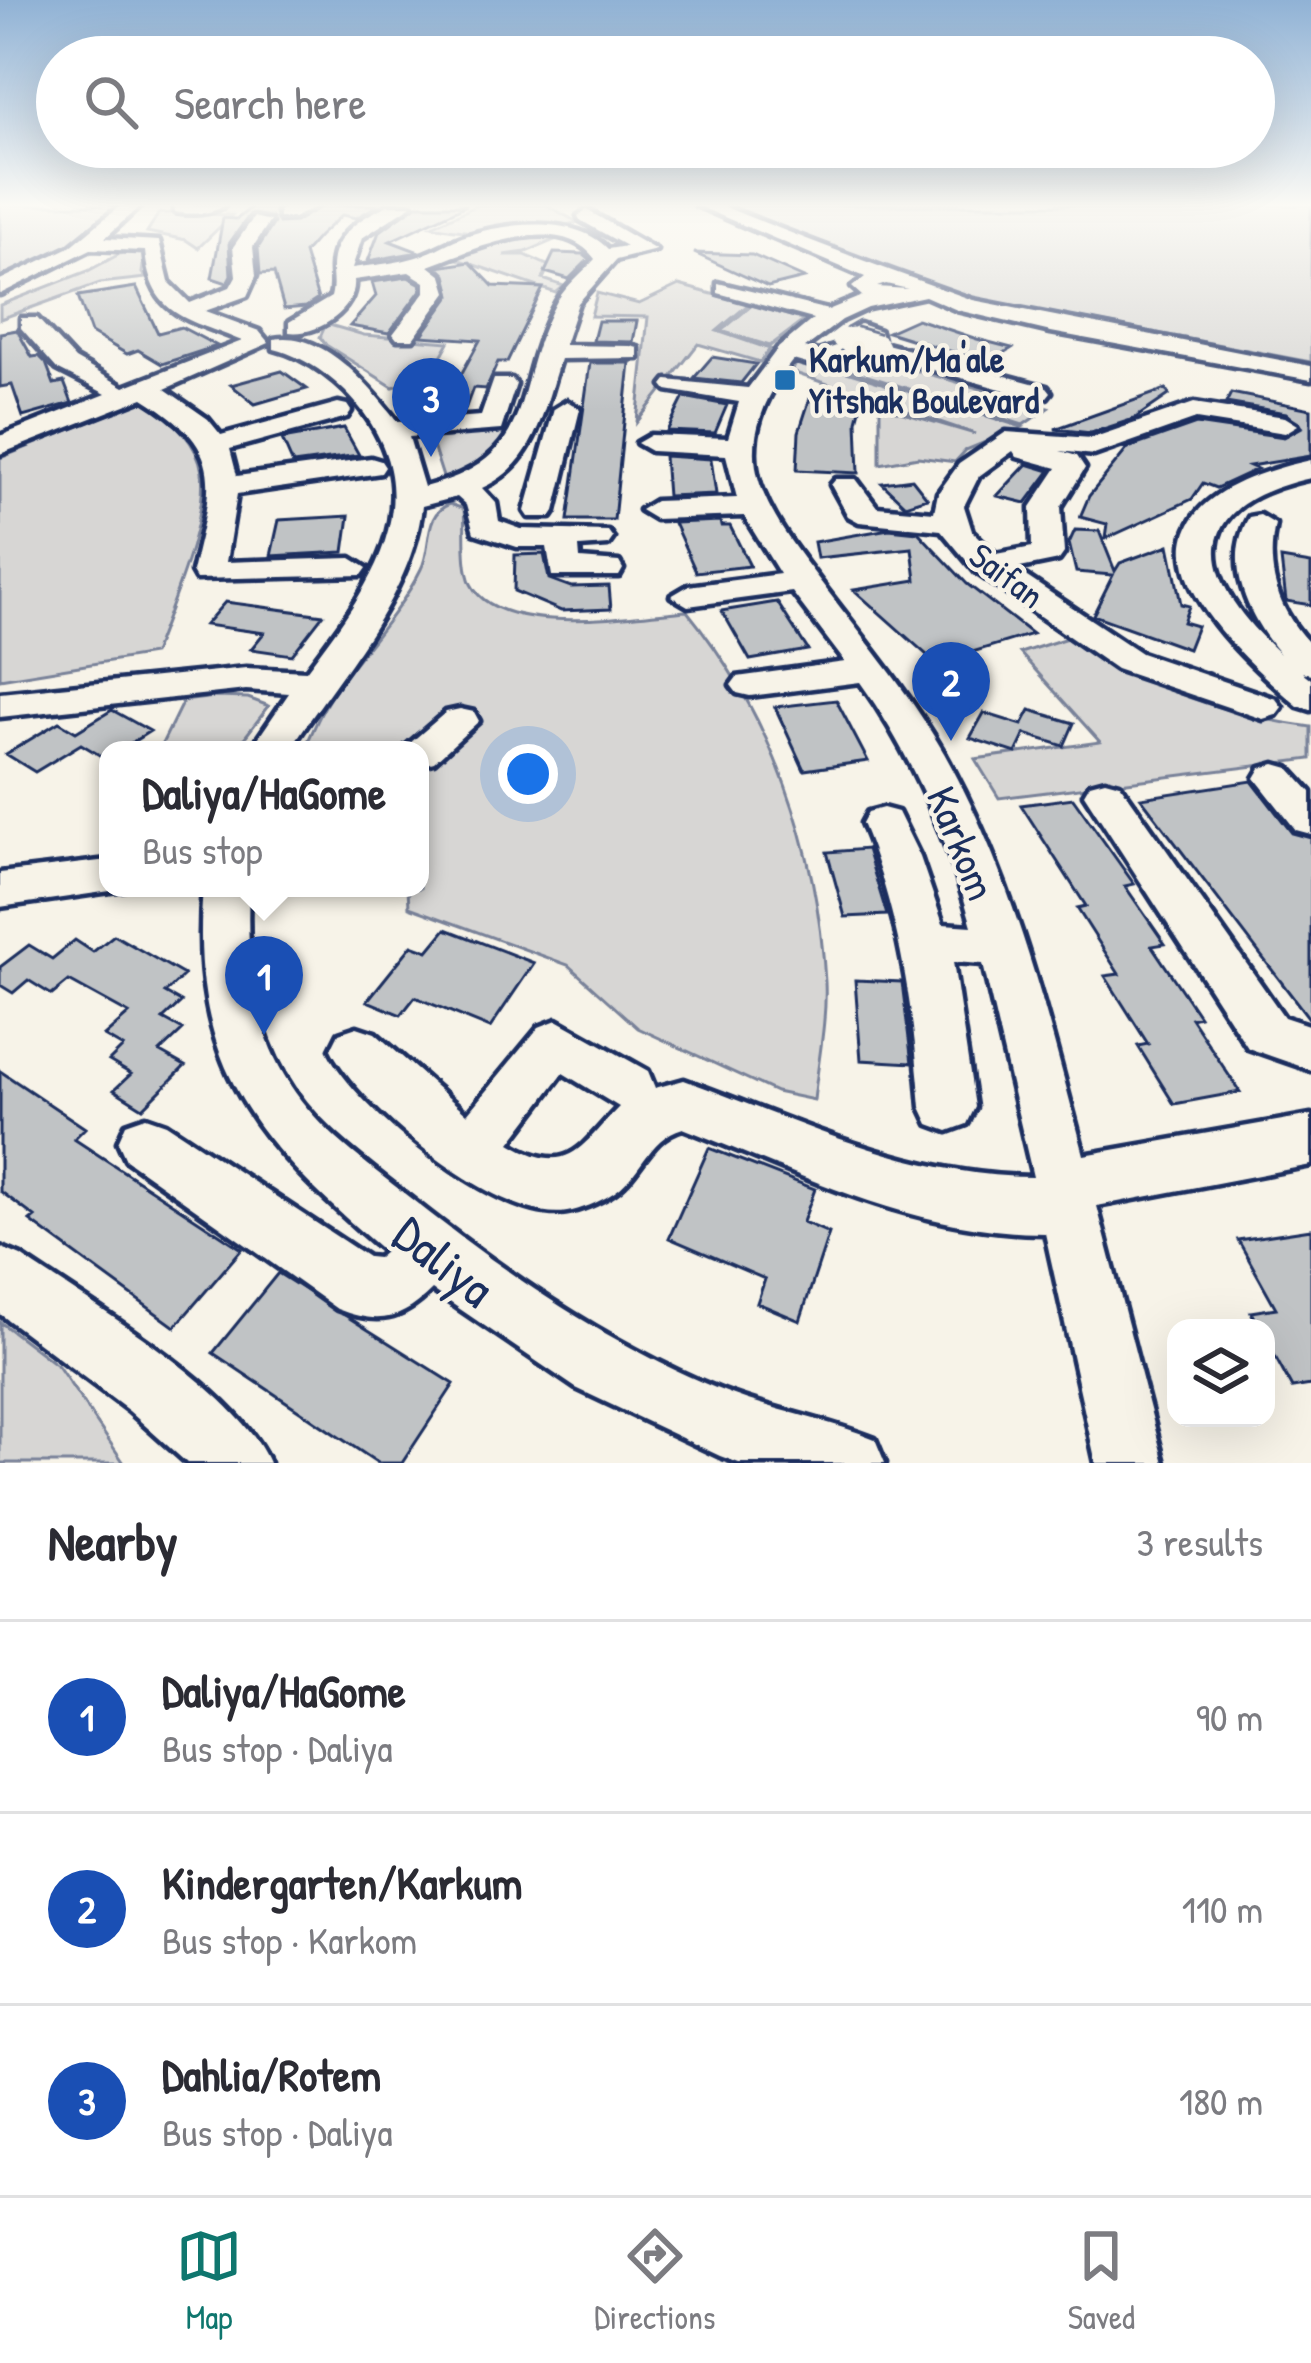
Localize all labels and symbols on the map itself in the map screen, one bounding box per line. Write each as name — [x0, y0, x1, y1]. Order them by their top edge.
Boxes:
place label: Karkum/Ma'ale Yitshak Boulevard — [809, 334, 1039, 424]
pin: 3 — [392, 358, 470, 457]
marker: Karkum/Ma'ale Yitshak Boulevard — [772, 367, 798, 393]
street label: Saifan — [960, 530, 1055, 619]
pin: 2 — [912, 642, 990, 741]
your location — [498, 744, 558, 804]
street label: Karkom — [914, 778, 1011, 908]
pin: 1 — [225, 936, 303, 1035]
street label: Daliya — [379, 1199, 509, 1322]

